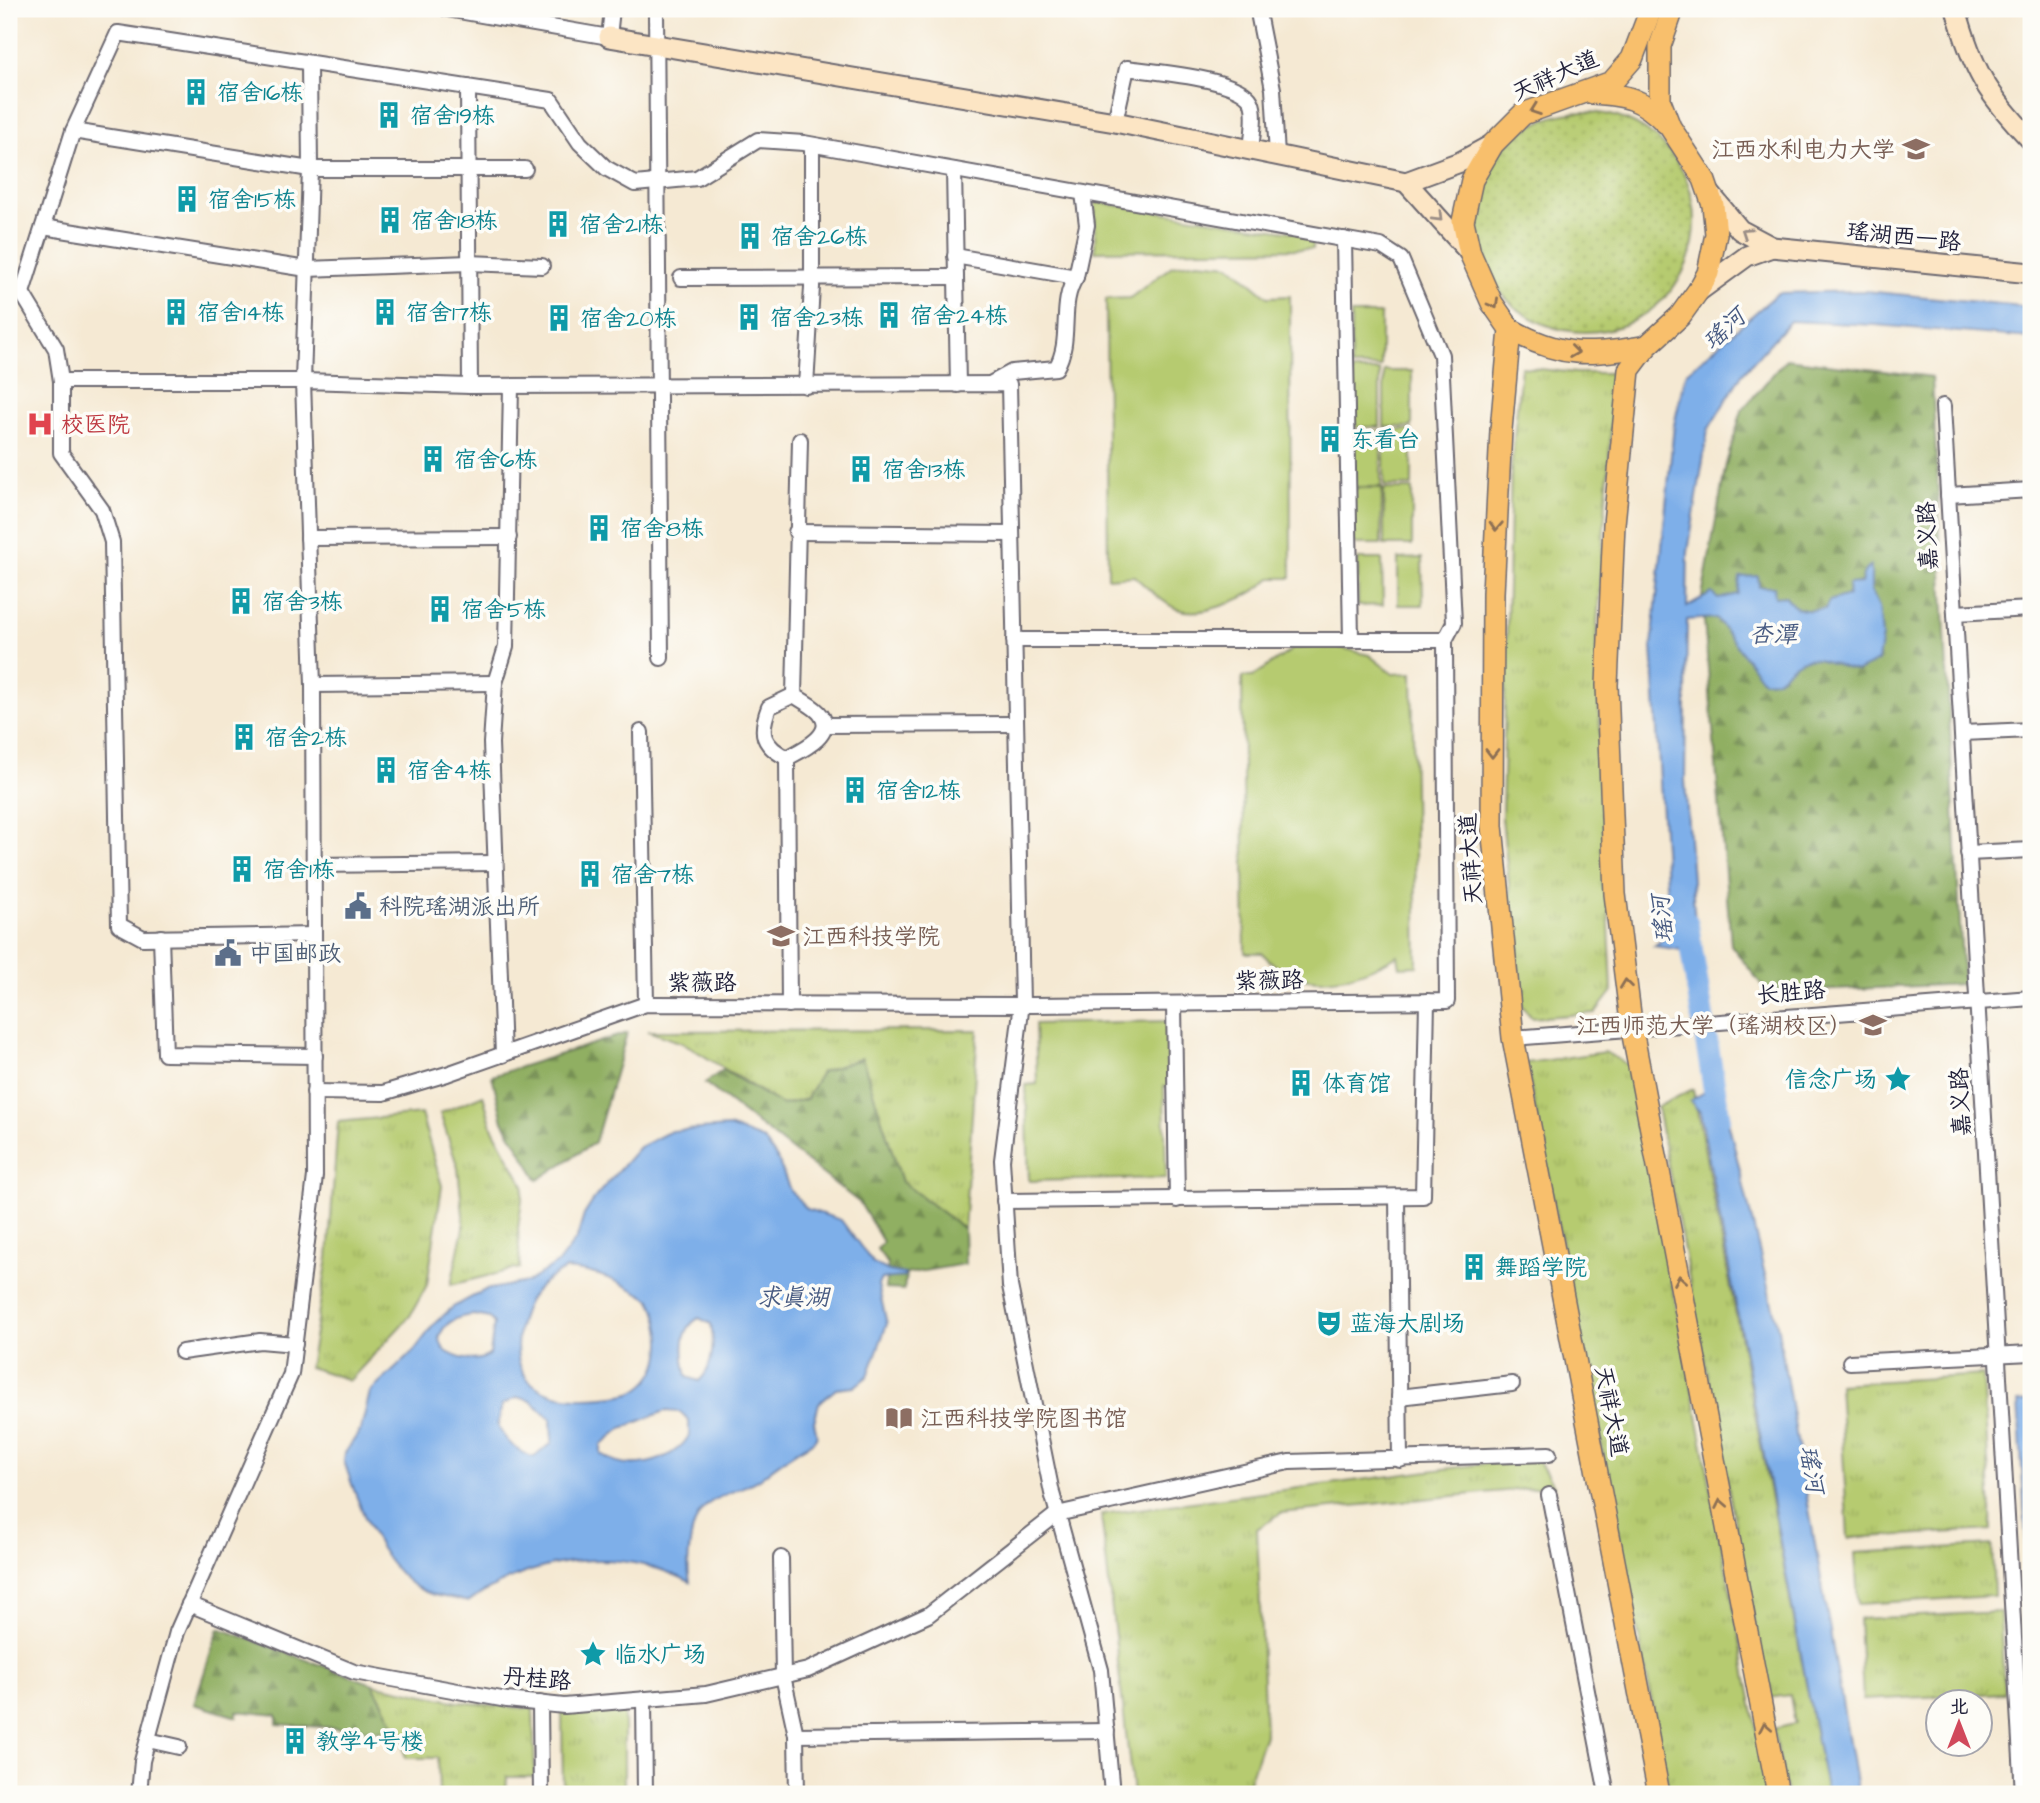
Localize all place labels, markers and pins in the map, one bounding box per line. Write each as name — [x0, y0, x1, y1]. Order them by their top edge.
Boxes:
building icon: 宿舍16栋 — [181, 77, 211, 107]
place label: 宿舍16栋 — [217, 77, 303, 109]
building icon: 宿舍19栋 — [374, 100, 404, 130]
place label: 宿舍19栋 — [410, 100, 495, 132]
place label: 江西水利电力大学 — [1711, 134, 1895, 166]
school or university icon: 江西水利电力大学 — [1901, 134, 1931, 164]
building icon: 宿舍15栋 — [172, 184, 202, 214]
place label: 宿舍15栋 — [208, 184, 296, 216]
building icon: 宿舍18栋 — [375, 205, 405, 235]
place label: 宿舍18栋 — [411, 205, 498, 237]
building icon: 宿舍21栋 — [543, 209, 573, 239]
place label: 宿舍21栋 — [579, 209, 664, 241]
building icon: 宿舍26栋 — [735, 221, 765, 251]
place label: 宿舍26栋 — [771, 221, 868, 253]
building icon: 宿舍14栋 — [161, 297, 191, 327]
place label: 宿舍14栋 — [197, 297, 285, 329]
building icon: 宿舍17栋 — [370, 297, 400, 327]
place label: 宿舍17栋 — [406, 297, 492, 329]
building icon: 宿舍24栋 — [874, 300, 904, 330]
place label: 宿舍24栋 — [910, 300, 1008, 332]
building icon: 宿舍23栋 — [734, 302, 764, 332]
place label: 宿舍23栋 — [770, 302, 864, 334]
building icon: 宿舍20栋 — [544, 303, 574, 333]
place label: 宿舍20栋 — [580, 303, 677, 335]
hospital icon: 校医院 — [25, 409, 55, 439]
place label: 校医院 — [61, 409, 130, 441]
building icon: 东看台 — [1315, 424, 1345, 454]
place label: 东看台 — [1351, 424, 1420, 456]
building icon: 宿舍6栋 — [418, 444, 448, 474]
place label: 宿舍6栋 — [454, 444, 537, 476]
building icon: 宿舍13栋 — [846, 454, 876, 484]
place label: 宿舍13栋 — [882, 454, 966, 486]
building icon: 宿舍8栋 — [584, 513, 614, 543]
place label: 宿舍8栋 — [620, 513, 704, 545]
building icon: 宿舍3栋 — [226, 586, 256, 616]
place label: 宿舍3栋 — [262, 586, 343, 618]
building icon: 宿舍5栋 — [425, 594, 455, 624]
place label: 宿舍5栋 — [461, 594, 546, 626]
building icon: 宿舍2栋 — [229, 722, 259, 752]
place label: 宿舍2栋 — [265, 722, 347, 754]
building icon: 宿舍4栋 — [371, 755, 401, 785]
place label: 宿舍4栋 — [407, 755, 492, 787]
building icon: 宿舍12栋 — [840, 775, 870, 805]
place label: 宿舍12栋 — [876, 775, 961, 807]
building icon: 宿舍1栋 — [227, 854, 257, 884]
place label: 宿舍1栋 — [263, 854, 335, 886]
building icon: 宿舍7栋 — [575, 859, 605, 889]
place label: 宿舍7栋 — [611, 859, 694, 891]
public building icon: 科院瑶湖派出所 — [343, 891, 373, 921]
place label: 科院瑶湖派出所 — [379, 891, 540, 923]
school or university icon: 江西科技学院 — [766, 921, 796, 951]
place label: 江西科技学院 — [802, 921, 940, 953]
public building icon: 中国邮政 — [213, 938, 243, 968]
place label: 中国邮政 — [249, 938, 341, 970]
place label: 江西师范大学（瑶湖校区） — [1576, 1010, 1852, 1042]
school or university icon: 江西师范大学（瑶湖校区） — [1858, 1010, 1888, 1040]
place label: 信念广场 — [1785, 1064, 1877, 1096]
place icon: 信念广场 — [1883, 1064, 1913, 1094]
building icon: 体育馆 — [1286, 1068, 1316, 1098]
place label: 体育馆 — [1322, 1068, 1391, 1100]
building icon: 舞蹈学院 — [1459, 1252, 1489, 1282]
place label: 舞蹈学院 — [1495, 1252, 1587, 1284]
theatre icon: 蓝海大剧场 — [1314, 1308, 1344, 1338]
place label: 蓝海大剧场 — [1350, 1308, 1465, 1340]
library icon: 江西科技学院图书馆 — [884, 1403, 914, 1433]
place label: 江西科技学院图书馆 — [920, 1403, 1127, 1435]
place icon: 临水广场 — [578, 1639, 608, 1669]
place label: 临水广场 — [614, 1639, 706, 1671]
building icon: 教学4号楼 — [280, 1726, 310, 1756]
place label: 教学4号楼 — [316, 1726, 424, 1758]

